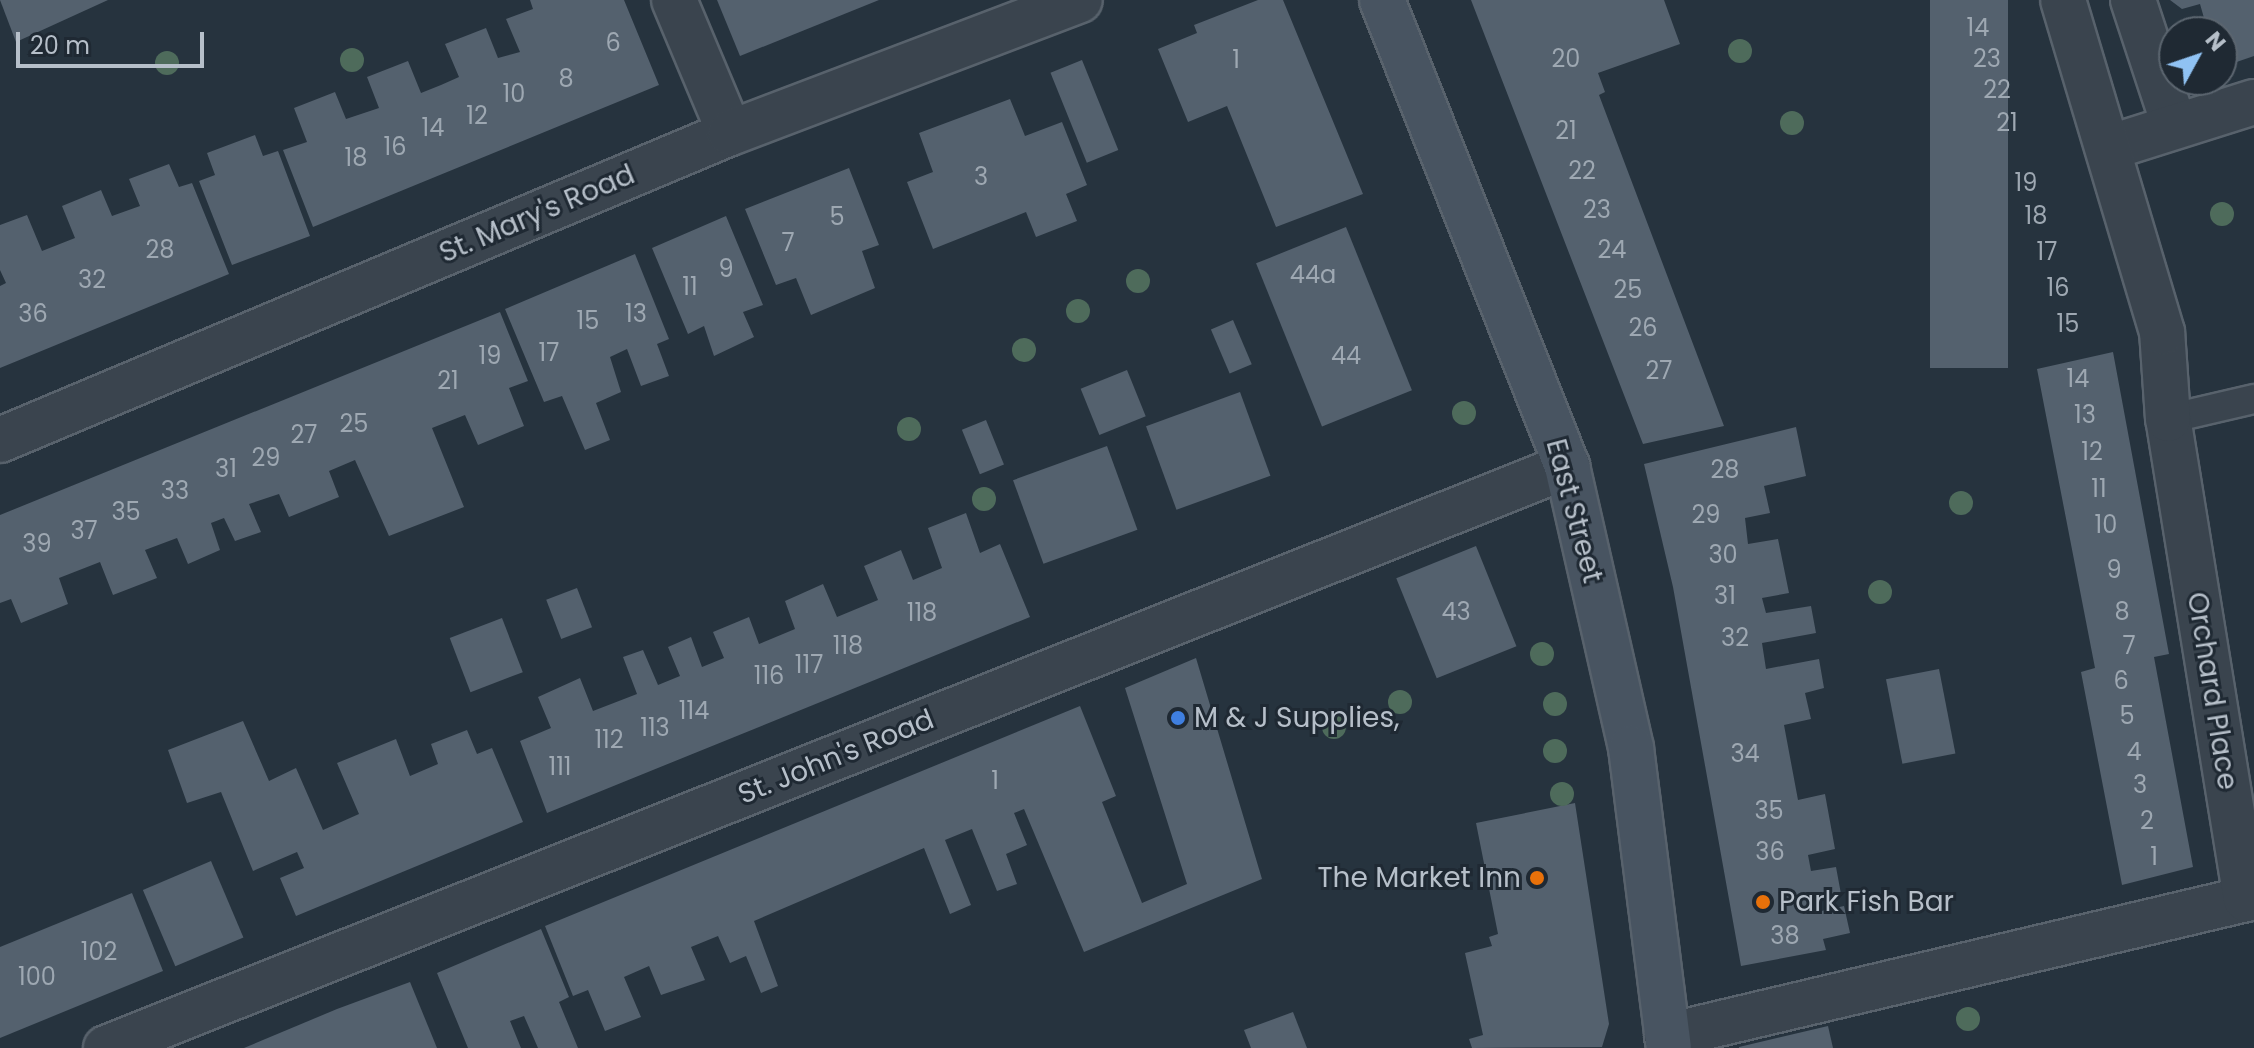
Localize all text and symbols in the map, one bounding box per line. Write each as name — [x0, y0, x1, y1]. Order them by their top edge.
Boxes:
house number: 14 — [1967, 14, 1989, 42]
scale bar — [20, 16, 208, 66]
north arrow — [2158, 16, 2238, 96]
text: N — [2198, 25, 2232, 58]
text: 20 m — [30, 29, 90, 62]
house number: 6 — [605, 29, 621, 57]
house number: 20 — [1552, 45, 1580, 73]
house number: 23 — [1973, 45, 2001, 73]
house number: 1 — [1232, 46, 1240, 74]
house number: 8 — [558, 65, 574, 93]
house number: 22 — [1983, 76, 2011, 104]
house number: 10 — [503, 80, 525, 108]
house number: 12 — [466, 102, 488, 130]
house number: 21 — [1996, 109, 2018, 137]
house number: 14 — [422, 114, 444, 142]
house number: 21 — [1555, 117, 1577, 145]
house number: 16 — [384, 133, 406, 161]
house number: 18 — [345, 144, 367, 172]
house number: 22 — [1568, 157, 1596, 185]
street label: St. Mary's Road — [434, 158, 640, 270]
house number: 3 — [974, 163, 988, 191]
house number: 19 — [2015, 169, 2037, 197]
house number: 23 — [1583, 196, 1611, 224]
house number: 18 — [2025, 202, 2047, 230]
house number: 5 — [829, 203, 845, 231]
house number: 7 — [781, 229, 795, 257]
house number: 28 — [146, 236, 174, 264]
house number: 24 — [1598, 236, 1626, 264]
house number: 17 — [2037, 238, 2057, 266]
house number: 9 — [718, 255, 734, 283]
house number: 44a — [1290, 261, 1336, 289]
house number: 32 — [78, 266, 106, 294]
house number: 11 — [682, 273, 698, 301]
house number: 16 — [2047, 274, 2069, 302]
house number: 25 — [1614, 276, 1642, 304]
house number: 36 — [18, 300, 48, 328]
house number: 13 — [625, 300, 647, 328]
house number: 15 — [577, 307, 599, 335]
house number: 15 — [2057, 310, 2079, 338]
house number: 26 — [1628, 314, 1658, 342]
house number: 17 — [539, 339, 559, 367]
house number: 19 — [479, 342, 501, 370]
house number: 44 — [1331, 342, 1361, 370]
house number: 27 — [1646, 357, 1672, 385]
house number: 14 — [2067, 365, 2089, 393]
house number: 21 — [437, 367, 459, 395]
house number: 13 — [2074, 401, 2096, 429]
house number: 25 — [340, 410, 368, 438]
house number: 27 — [291, 421, 317, 449]
street label: East Street — [1539, 435, 1609, 587]
house number: 12 — [2081, 438, 2103, 466]
house number: 29 — [252, 444, 280, 472]
house number: 31 — [215, 455, 237, 483]
house number: 28 — [1711, 456, 1739, 484]
house number: 11 — [2091, 475, 2107, 503]
house number: 33 — [161, 477, 189, 505]
house number: 35 — [111, 498, 141, 526]
house number: 29 — [1692, 501, 1720, 529]
house number: 10 — [2095, 511, 2117, 539]
house number: 37 — [70, 517, 98, 545]
house number: 39 — [22, 530, 52, 558]
house number: 30 — [1708, 541, 1738, 569]
house number: 9 — [2106, 556, 2122, 584]
house number: 31 — [1714, 582, 1736, 610]
street label: Orchard Place — [2180, 590, 2244, 792]
house number: 43 — [1441, 598, 1471, 626]
house number: 8 — [2114, 598, 2130, 626]
house number: 118 — [907, 599, 937, 627]
house number: 32 — [1721, 624, 1749, 652]
house number: 118 — [833, 632, 863, 660]
house number: 7 — [2122, 632, 2136, 660]
house number: 117 — [795, 651, 823, 679]
house number: 116 — [754, 662, 784, 690]
house number: 6 — [2113, 667, 2129, 695]
house number: 114 — [679, 697, 709, 725]
place label: M & J Supplies, — [1194, 701, 1400, 735]
street label: St. John's Road — [733, 702, 939, 812]
house number: 5 — [2119, 702, 2135, 730]
marker: M & J Supplies, — [1169, 709, 1187, 727]
house number: 113 — [640, 714, 670, 742]
house number: 112 — [594, 726, 624, 754]
house number: 4 — [2126, 738, 2142, 766]
house number: 34 — [1730, 740, 1760, 768]
house number: 111 — [548, 753, 572, 781]
house number: 1 — [991, 767, 999, 795]
house number: 3 — [2133, 771, 2147, 799]
house number: 35 — [1754, 797, 1784, 825]
house number: 2 — [2140, 807, 2154, 835]
house number: 36 — [1755, 838, 1785, 866]
house number: 1 — [2150, 843, 2158, 871]
place label: The Market Inn — [1317, 861, 1521, 895]
marker: The Market Inn — [1528, 869, 1546, 887]
place label: Park Fish Bar — [1779, 885, 1954, 919]
marker: Park Fish Bar — [1754, 893, 1772, 911]
house number: 38 — [1770, 922, 1800, 950]
house number: 102 — [81, 938, 117, 966]
house number: 100 — [18, 963, 56, 991]

